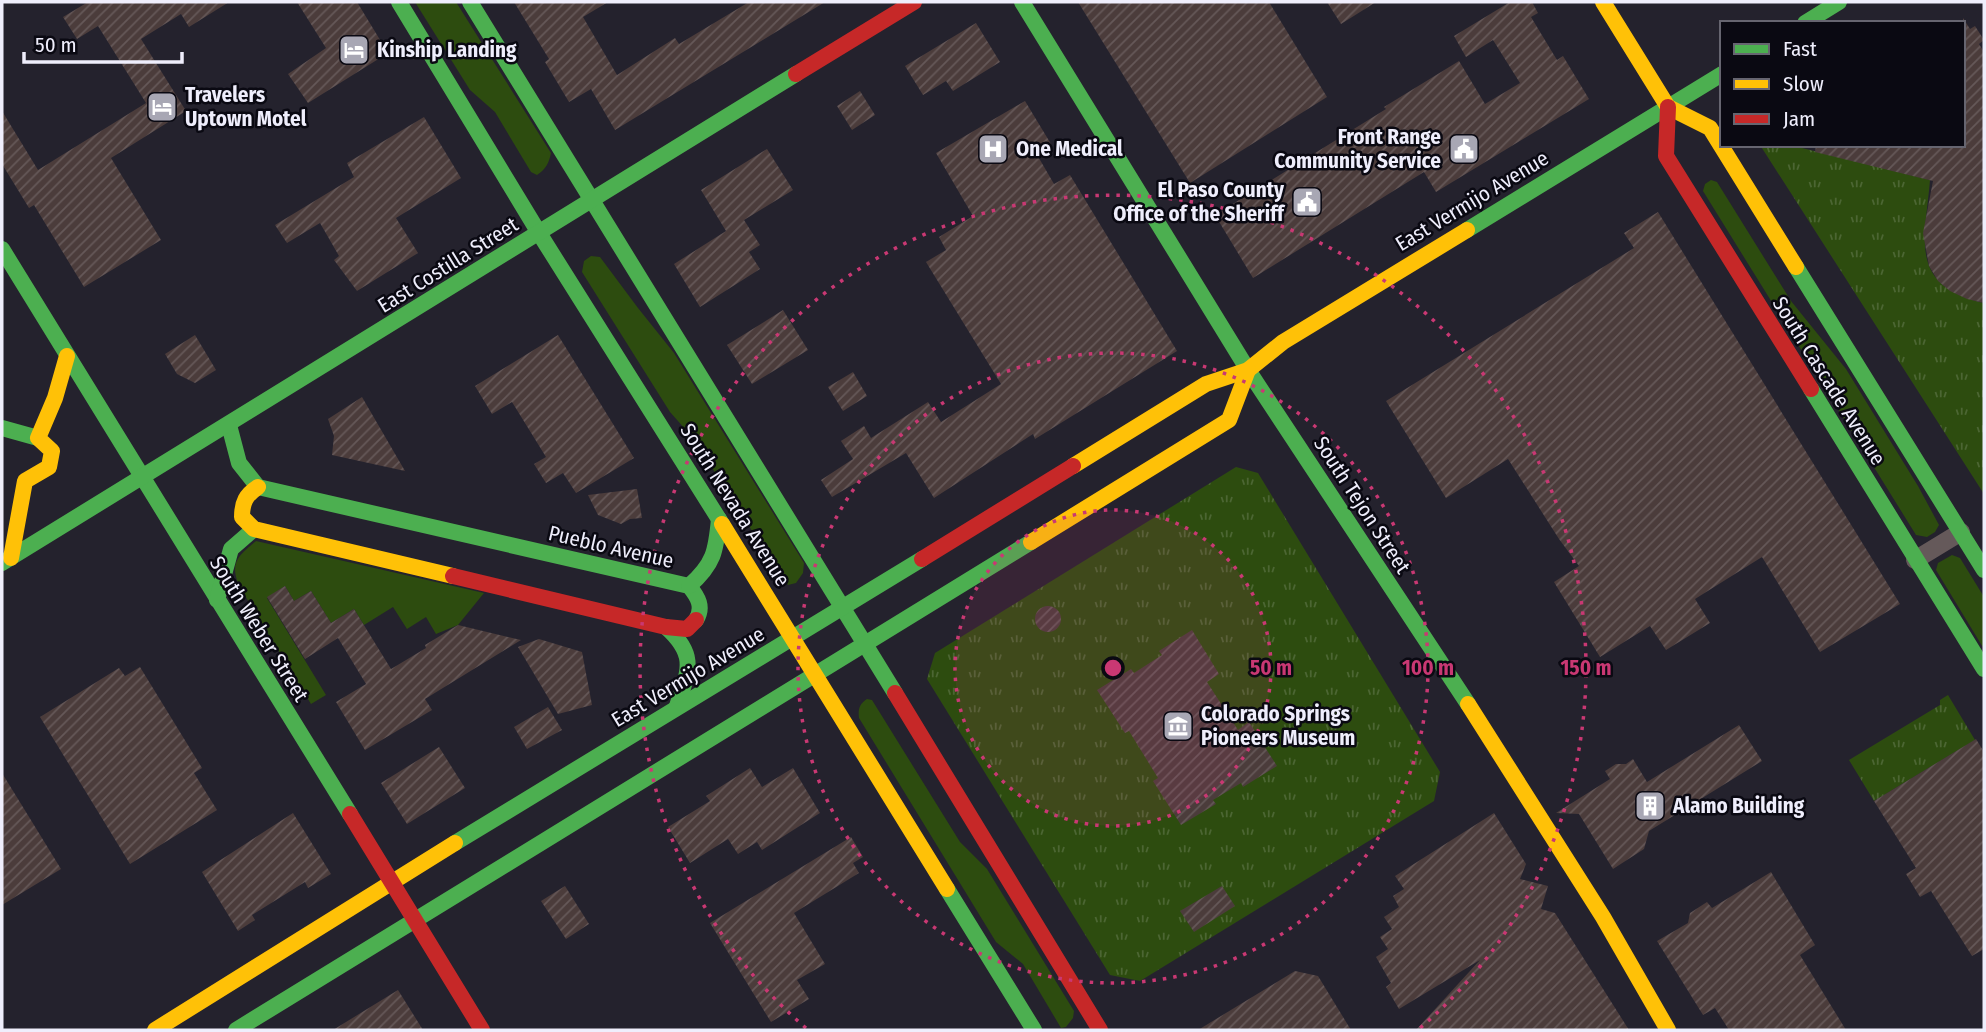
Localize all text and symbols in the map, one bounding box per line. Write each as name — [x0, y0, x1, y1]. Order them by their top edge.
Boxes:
scale bar — [24, 21, 182, 65]
legend — [1720, 21, 1965, 147]
text: 50 m — [35, 32, 77, 58]
hotel icon: Kinship Landing — [337, 33, 371, 67]
text: Fast — [1783, 36, 1817, 62]
place label: Kinship Landing — [377, 37, 517, 63]
text: Slow — [1783, 71, 1824, 97]
place label: Travelers Uptown Motel — [185, 82, 307, 132]
hotel icon: Travelers Uptown Motel — [145, 90, 179, 124]
text: Jam — [1783, 106, 1815, 132]
place label: Front Range Community Service — [1274, 124, 1441, 174]
hospital icon: One Medical — [976, 132, 1010, 166]
public building icon: Front Range Community Service — [1447, 132, 1481, 166]
place label: One Medical — [1016, 136, 1123, 162]
street label: East Vermijo Avenue — [1391, 145, 1553, 257]
place label: El Paso County Office of the Sheriff — [1113, 177, 1286, 227]
public building icon: El Paso County Office of the Sheriff — [1290, 185, 1324, 219]
street label: East Costilla Street — [373, 211, 523, 319]
street label: South Cascade Avenue — [1767, 292, 1891, 470]
street label: South Nevada Avenue — [674, 419, 796, 591]
street label: South Tejon Street — [1308, 432, 1416, 579]
street label: Pueblo Avenue — [546, 520, 676, 574]
street label: South Weber Street — [204, 551, 314, 707]
street label: East Vermijo Avenue — [607, 621, 769, 733]
text: 50 m — [1250, 655, 1292, 681]
text: 100 m — [1402, 655, 1454, 681]
text: 150 m — [1560, 655, 1612, 681]
centre of rings — [1101, 656, 1125, 680]
place label: Colorado Springs Pioneers Museum — [1201, 701, 1355, 751]
museum icon: Colorado Springs Pioneers Museum — [1161, 709, 1195, 743]
building icon: Alamo Building — [1633, 789, 1667, 823]
place label: Alamo Building — [1672, 793, 1805, 819]

